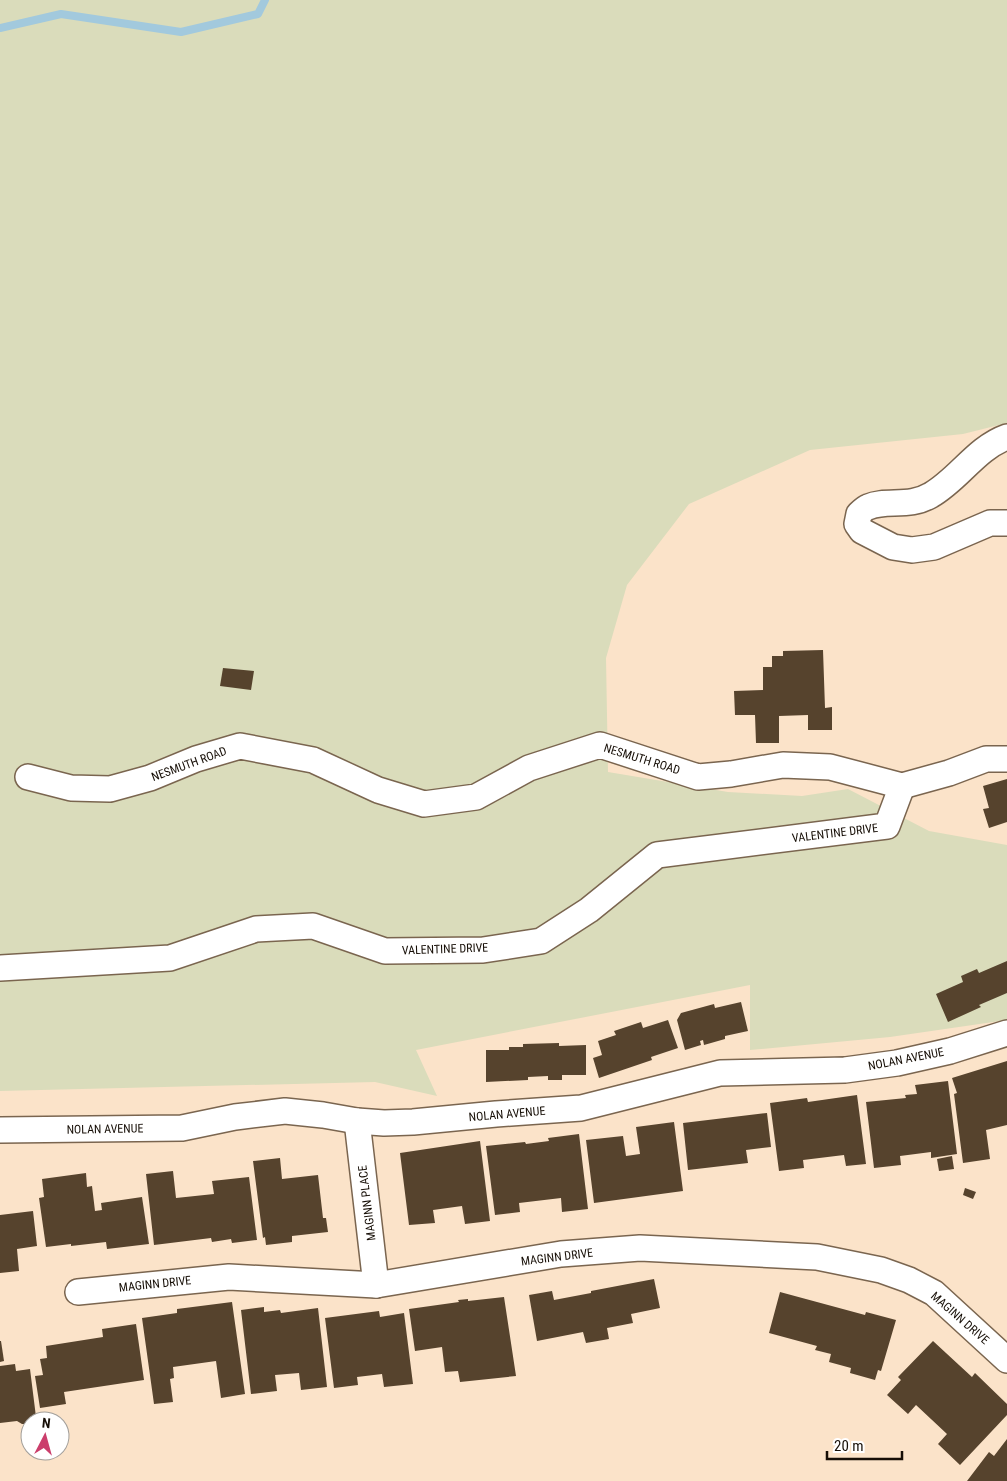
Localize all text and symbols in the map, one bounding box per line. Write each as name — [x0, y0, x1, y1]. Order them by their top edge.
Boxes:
street label: NESMUTH ROAD — [602, 741, 682, 777]
street label: NESMUTH ROAD — [149, 744, 229, 784]
street label: VALENTINE DRIVE — [791, 821, 879, 845]
street label: VALENTINE DRIVE — [402, 940, 488, 958]
street label: NOLAN AVENUE — [867, 1045, 945, 1073]
street label: NOLAN AVENUE — [468, 1104, 546, 1124]
street label: NOLAN AVENUE — [66, 1121, 144, 1137]
street label: MAGINN PLACE — [355, 1164, 379, 1241]
street label: MAGINN DRIVE — [520, 1246, 594, 1268]
street label: MAGINN DRIVE — [118, 1273, 192, 1295]
street label: MAGINN DRIVE — [928, 1289, 992, 1347]
north arrow — [20, 1411, 70, 1461]
text: N — [41, 1415, 51, 1431]
scale bar — [827, 1428, 902, 1460]
text: 20 m — [834, 1437, 864, 1455]

